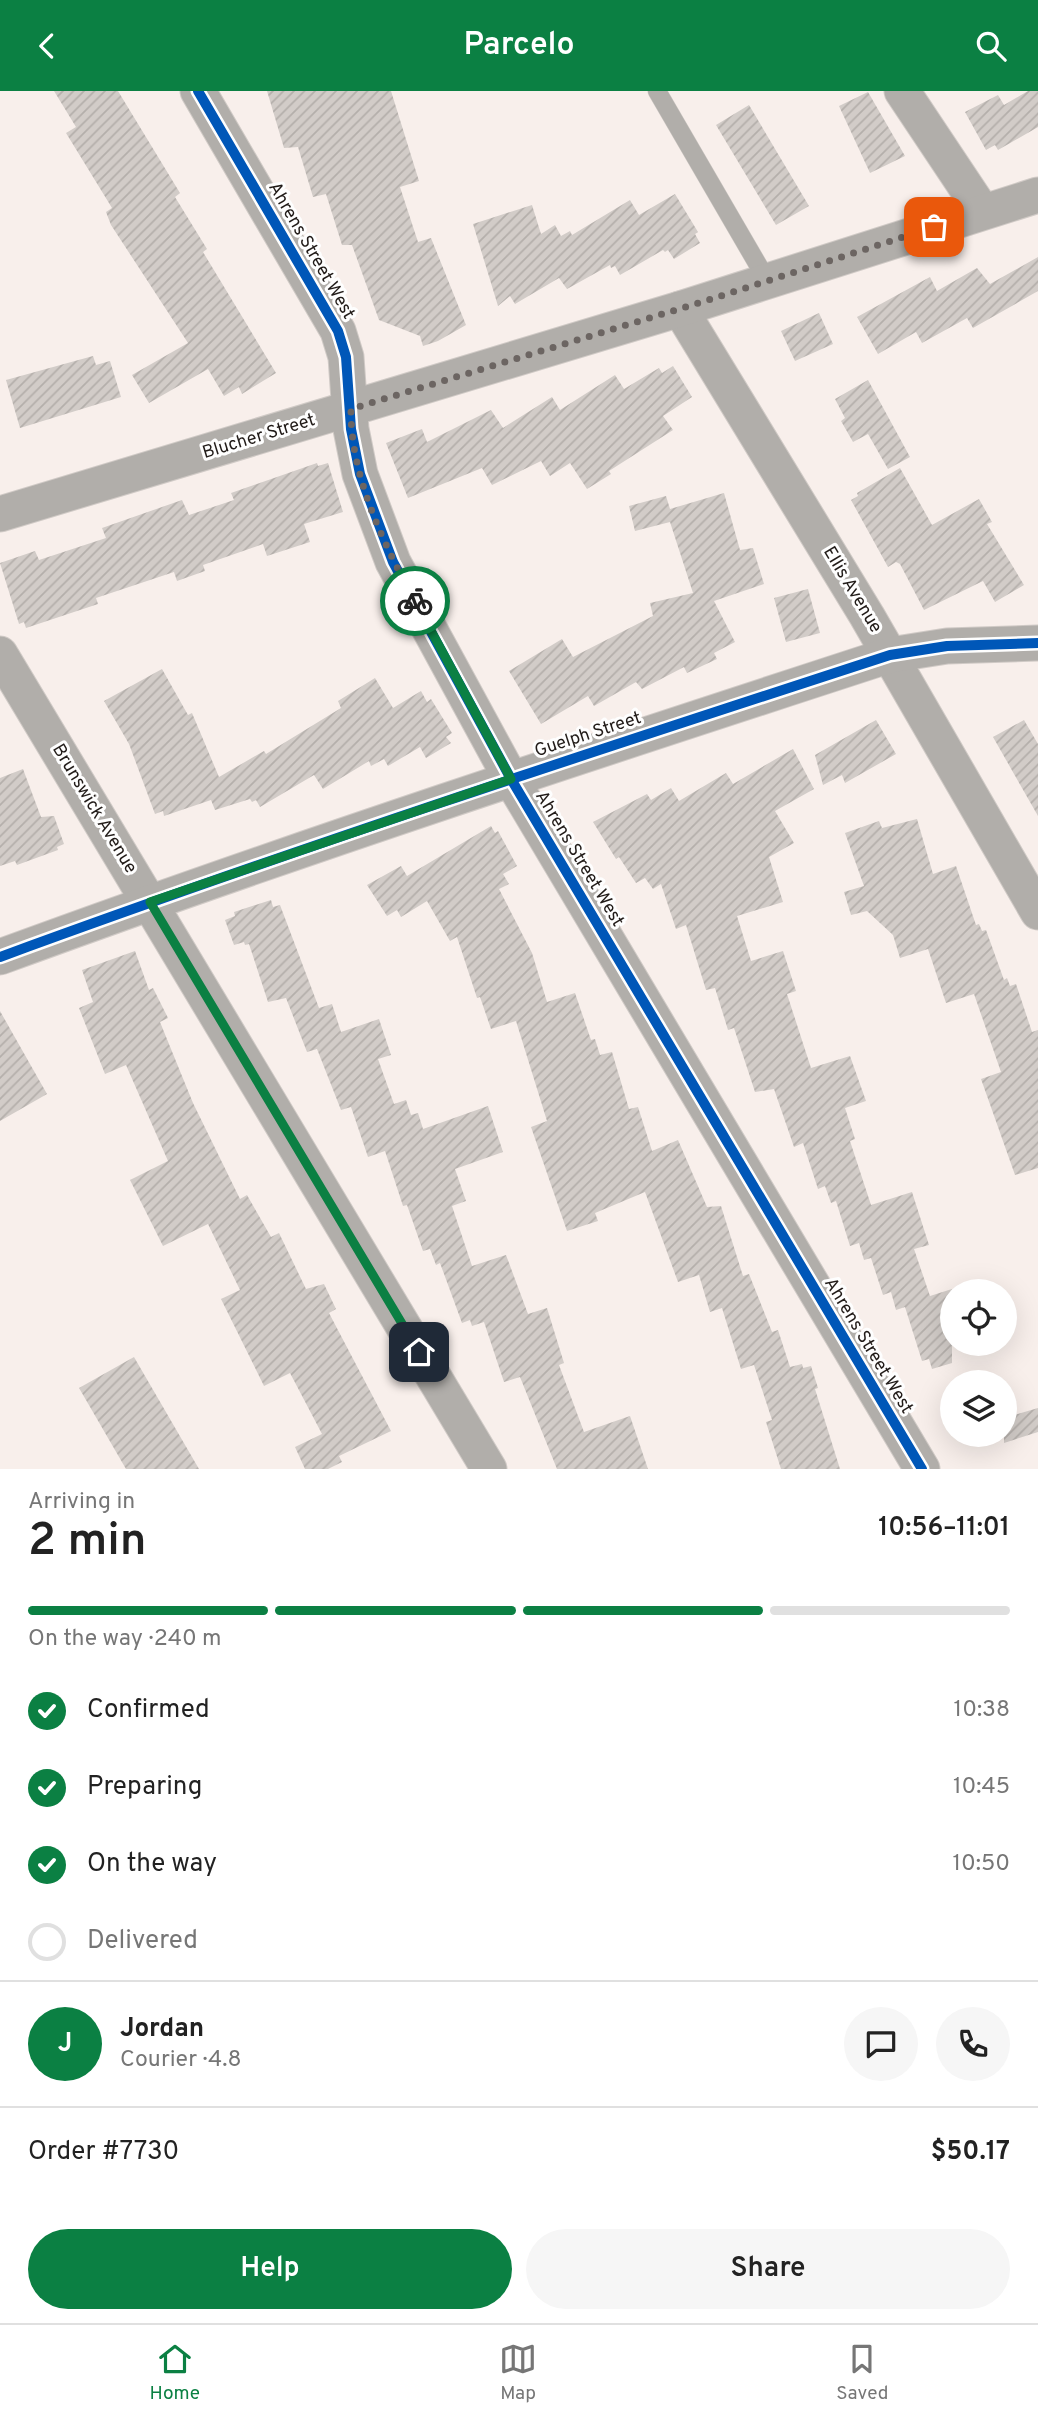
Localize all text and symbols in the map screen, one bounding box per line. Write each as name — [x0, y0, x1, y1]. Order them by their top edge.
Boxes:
text: Parcelo — [463, 26, 575, 66]
icon: back — [28, 27, 66, 65]
icon: search — [972, 27, 1010, 65]
street label: Ahrens Street West — [262, 178, 360, 324]
pin — [904, 197, 964, 257]
icon: bag — [915, 208, 953, 246]
street label: Blucher Street — [200, 409, 318, 465]
street label: Ellis Avenue — [817, 543, 887, 637]
courier — [380, 566, 450, 636]
icon: bike — [396, 582, 434, 620]
street label: Guelph Street — [532, 707, 644, 763]
street label: Brunswick Avenue — [46, 740, 142, 878]
street label: Ahrens Street West — [529, 787, 629, 931]
street label: Ahrens Street West — [818, 1274, 918, 1418]
map controls — [940, 1279, 1017, 1447]
button: locate — [940, 1279, 1017, 1356]
pin — [389, 1322, 449, 1382]
icon: home — [400, 1333, 438, 1371]
button: layers — [940, 1370, 1017, 1447]
text: Arriving in — [28, 1488, 135, 1517]
text: 10:56–11:01 — [878, 1512, 1010, 1545]
text: 2 min — [28, 1513, 147, 1572]
text: On the way · 240 m — [28, 1625, 222, 1654]
icon: check — [28, 1692, 66, 1730]
text: Confirmed — [87, 1694, 210, 1727]
text: 10:38 — [954, 1696, 1010, 1725]
icon: check — [28, 1769, 66, 1807]
text: Preparing — [87, 1771, 202, 1804]
text: 10:45 — [953, 1773, 1010, 1802]
icon: check — [28, 1846, 66, 1884]
text: On the way — [87, 1848, 217, 1881]
text: 10:50 — [952, 1850, 1010, 1879]
text: Delivered — [87, 1925, 198, 1958]
button: chat — [844, 2007, 918, 2081]
button: phone — [936, 2007, 1010, 2081]
text: Jordan — [120, 2013, 204, 2046]
text: J — [58, 2028, 72, 2061]
text: Courier · 4.8 — [120, 2046, 241, 2075]
text: Order #7730 — [28, 2136, 179, 2169]
text: $50.17 — [931, 2136, 1010, 2169]
button: Help — [28, 2229, 512, 2309]
button: Share — [526, 2229, 1010, 2309]
tab: Home — [150, 2340, 200, 2406]
tab: Map — [499, 2340, 537, 2406]
tab: Saved — [836, 2340, 888, 2406]

